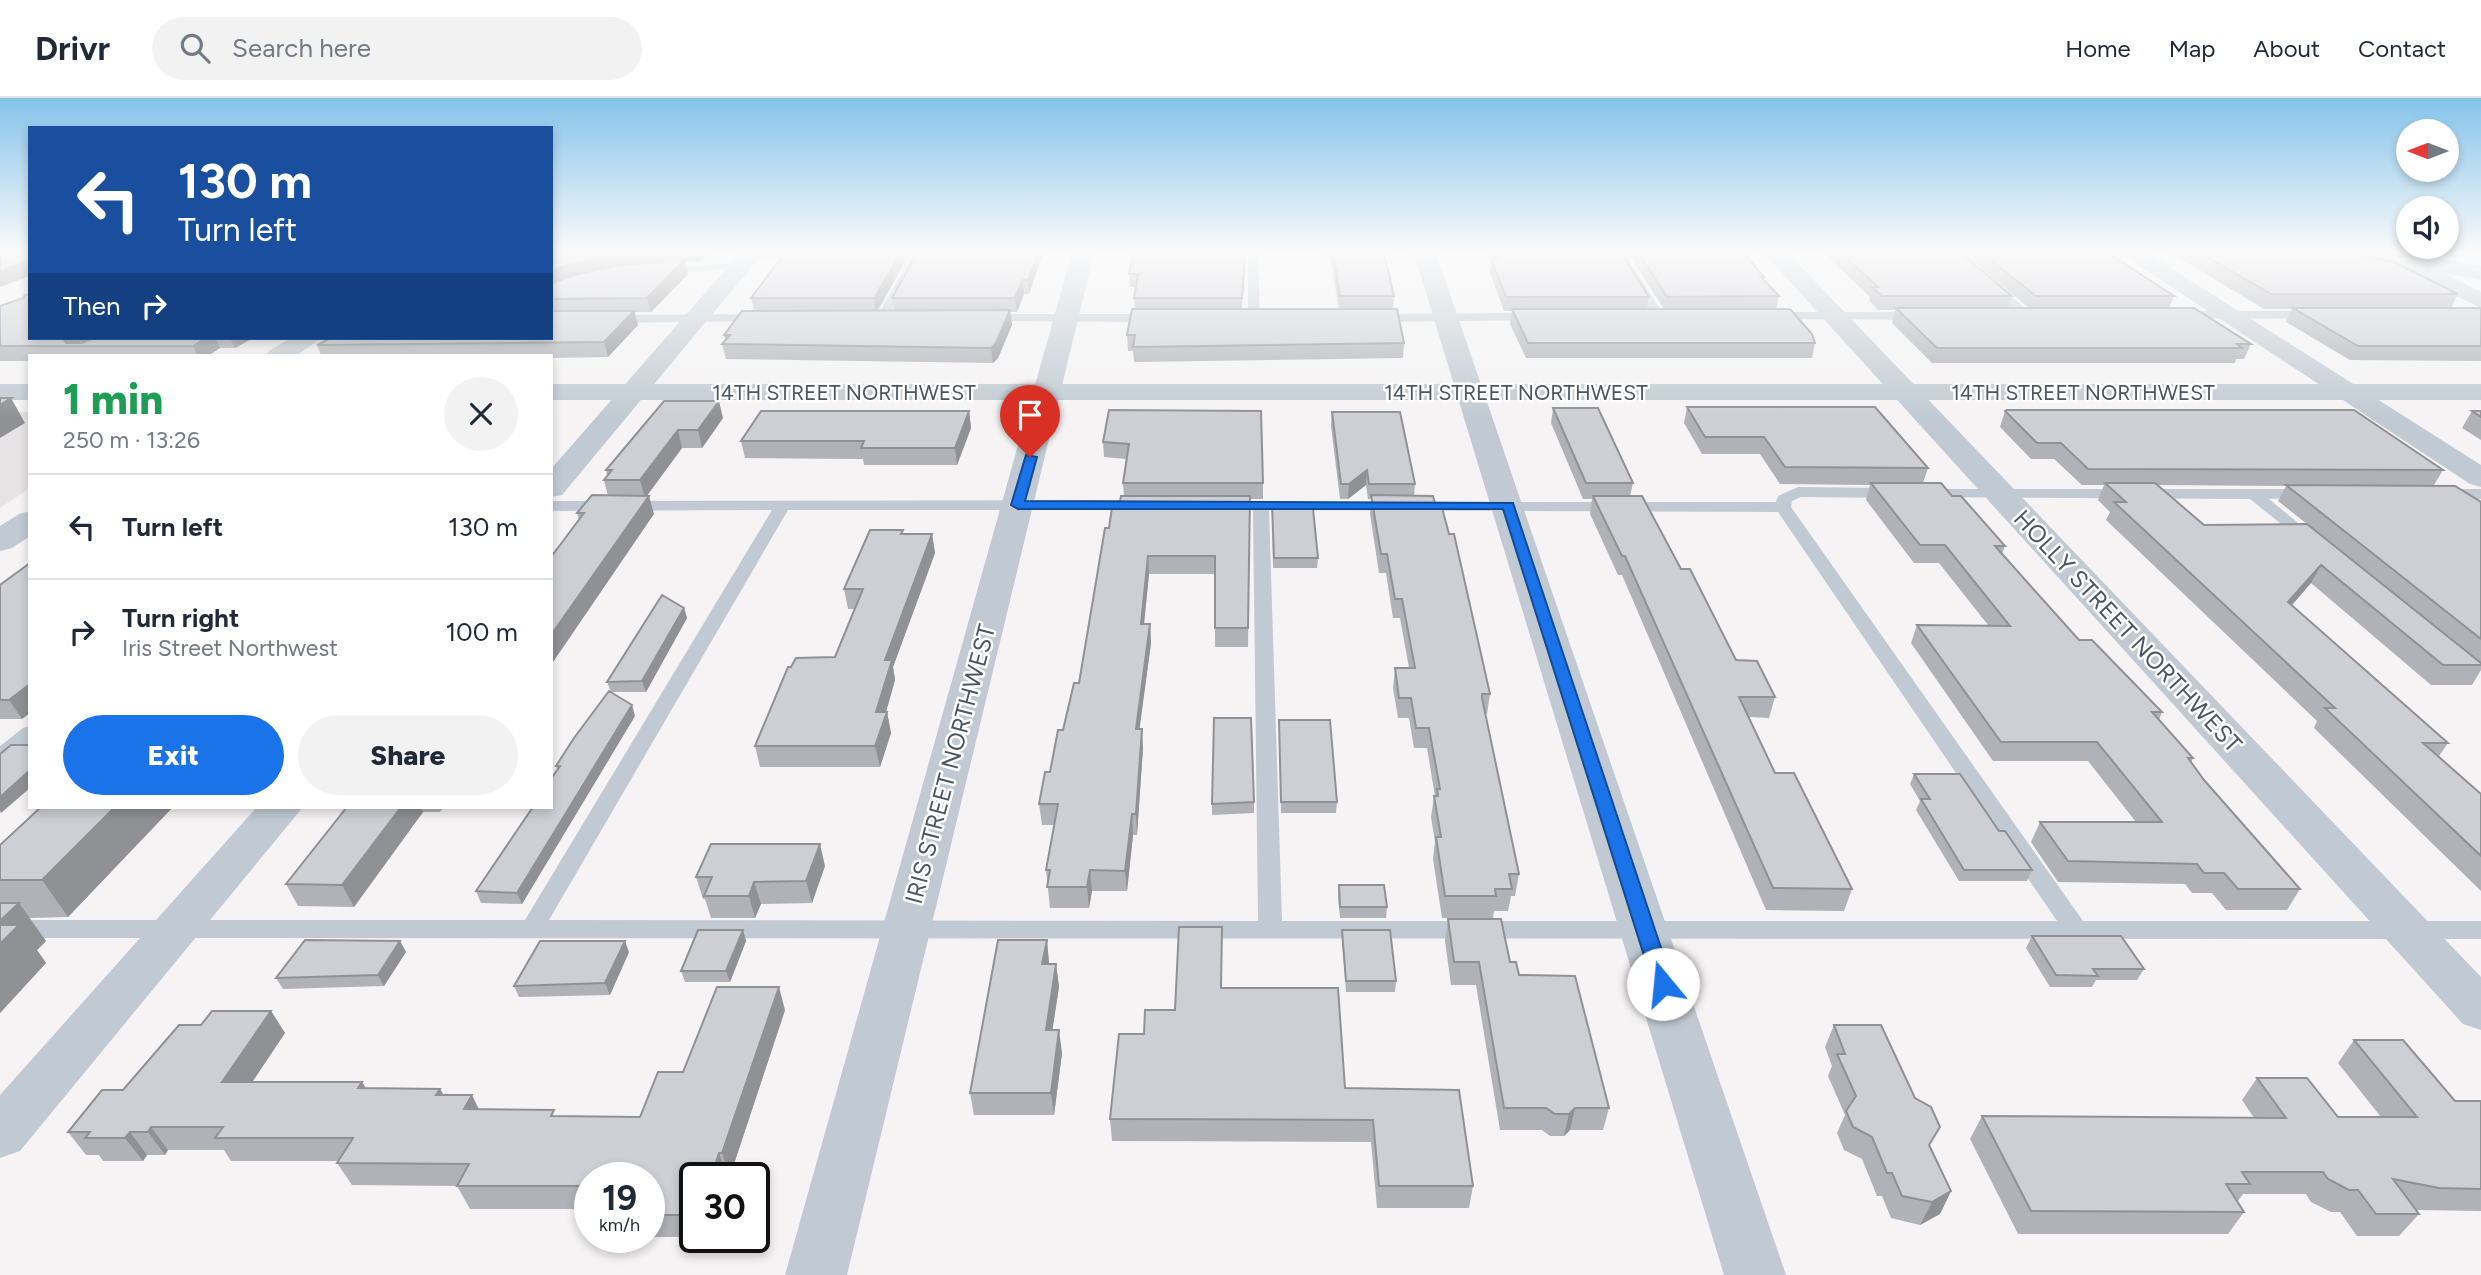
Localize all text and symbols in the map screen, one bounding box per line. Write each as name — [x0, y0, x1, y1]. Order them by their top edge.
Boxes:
search box — [152, 17, 642, 80]
text: Drivr — [35, 29, 110, 68]
icon: search — [176, 29, 214, 67]
text: Search here — [232, 32, 371, 64]
text: Home — [2065, 34, 2131, 63]
text: Map — [2169, 34, 2215, 63]
text: About — [2253, 34, 2320, 63]
text: Contact — [2358, 34, 2446, 63]
north arrow — [2396, 119, 2459, 182]
map controls — [2396, 119, 2459, 259]
text: 130 m — [178, 151, 312, 210]
icon: left — [63, 154, 154, 245]
button: sound — [2396, 196, 2459, 259]
text: Turn left — [178, 211, 297, 249]
icon: right — [135, 287, 173, 325]
text: Then — [63, 290, 121, 322]
text: 1 min — [63, 374, 163, 425]
button: close — [444, 377, 518, 451]
street label: 14TH STREET NORTHWEST — [712, 380, 976, 405]
street label: 14TH STREET NORTHWEST — [1384, 380, 1648, 405]
street label: 14TH STREET NORTHWEST — [1951, 380, 2215, 405]
pin — [1000, 385, 1060, 457]
icon: arrive — [1011, 396, 1049, 434]
text: 250 m · 13:26 — [63, 426, 200, 454]
street label: HOLLY STREET NORTHWEST — [2008, 504, 2248, 758]
icon: left — [63, 508, 101, 546]
text: Turn left — [122, 511, 223, 543]
text: 130 m — [448, 511, 518, 543]
text: Turn right — [122, 602, 239, 634]
icon: right — [63, 613, 101, 651]
text: 100 m — [445, 616, 518, 648]
street label: IRIS STREET NORTHWEST — [899, 621, 1001, 907]
text: Iris Street Northwest — [122, 634, 338, 662]
button: Exit — [63, 715, 284, 795]
button: Share — [298, 715, 518, 795]
position arrow — [1626, 947, 1700, 1021]
speed limit sign: 30 — [679, 1162, 770, 1253]
text: 19 — [602, 1177, 637, 1219]
text: km/h — [599, 1214, 640, 1236]

